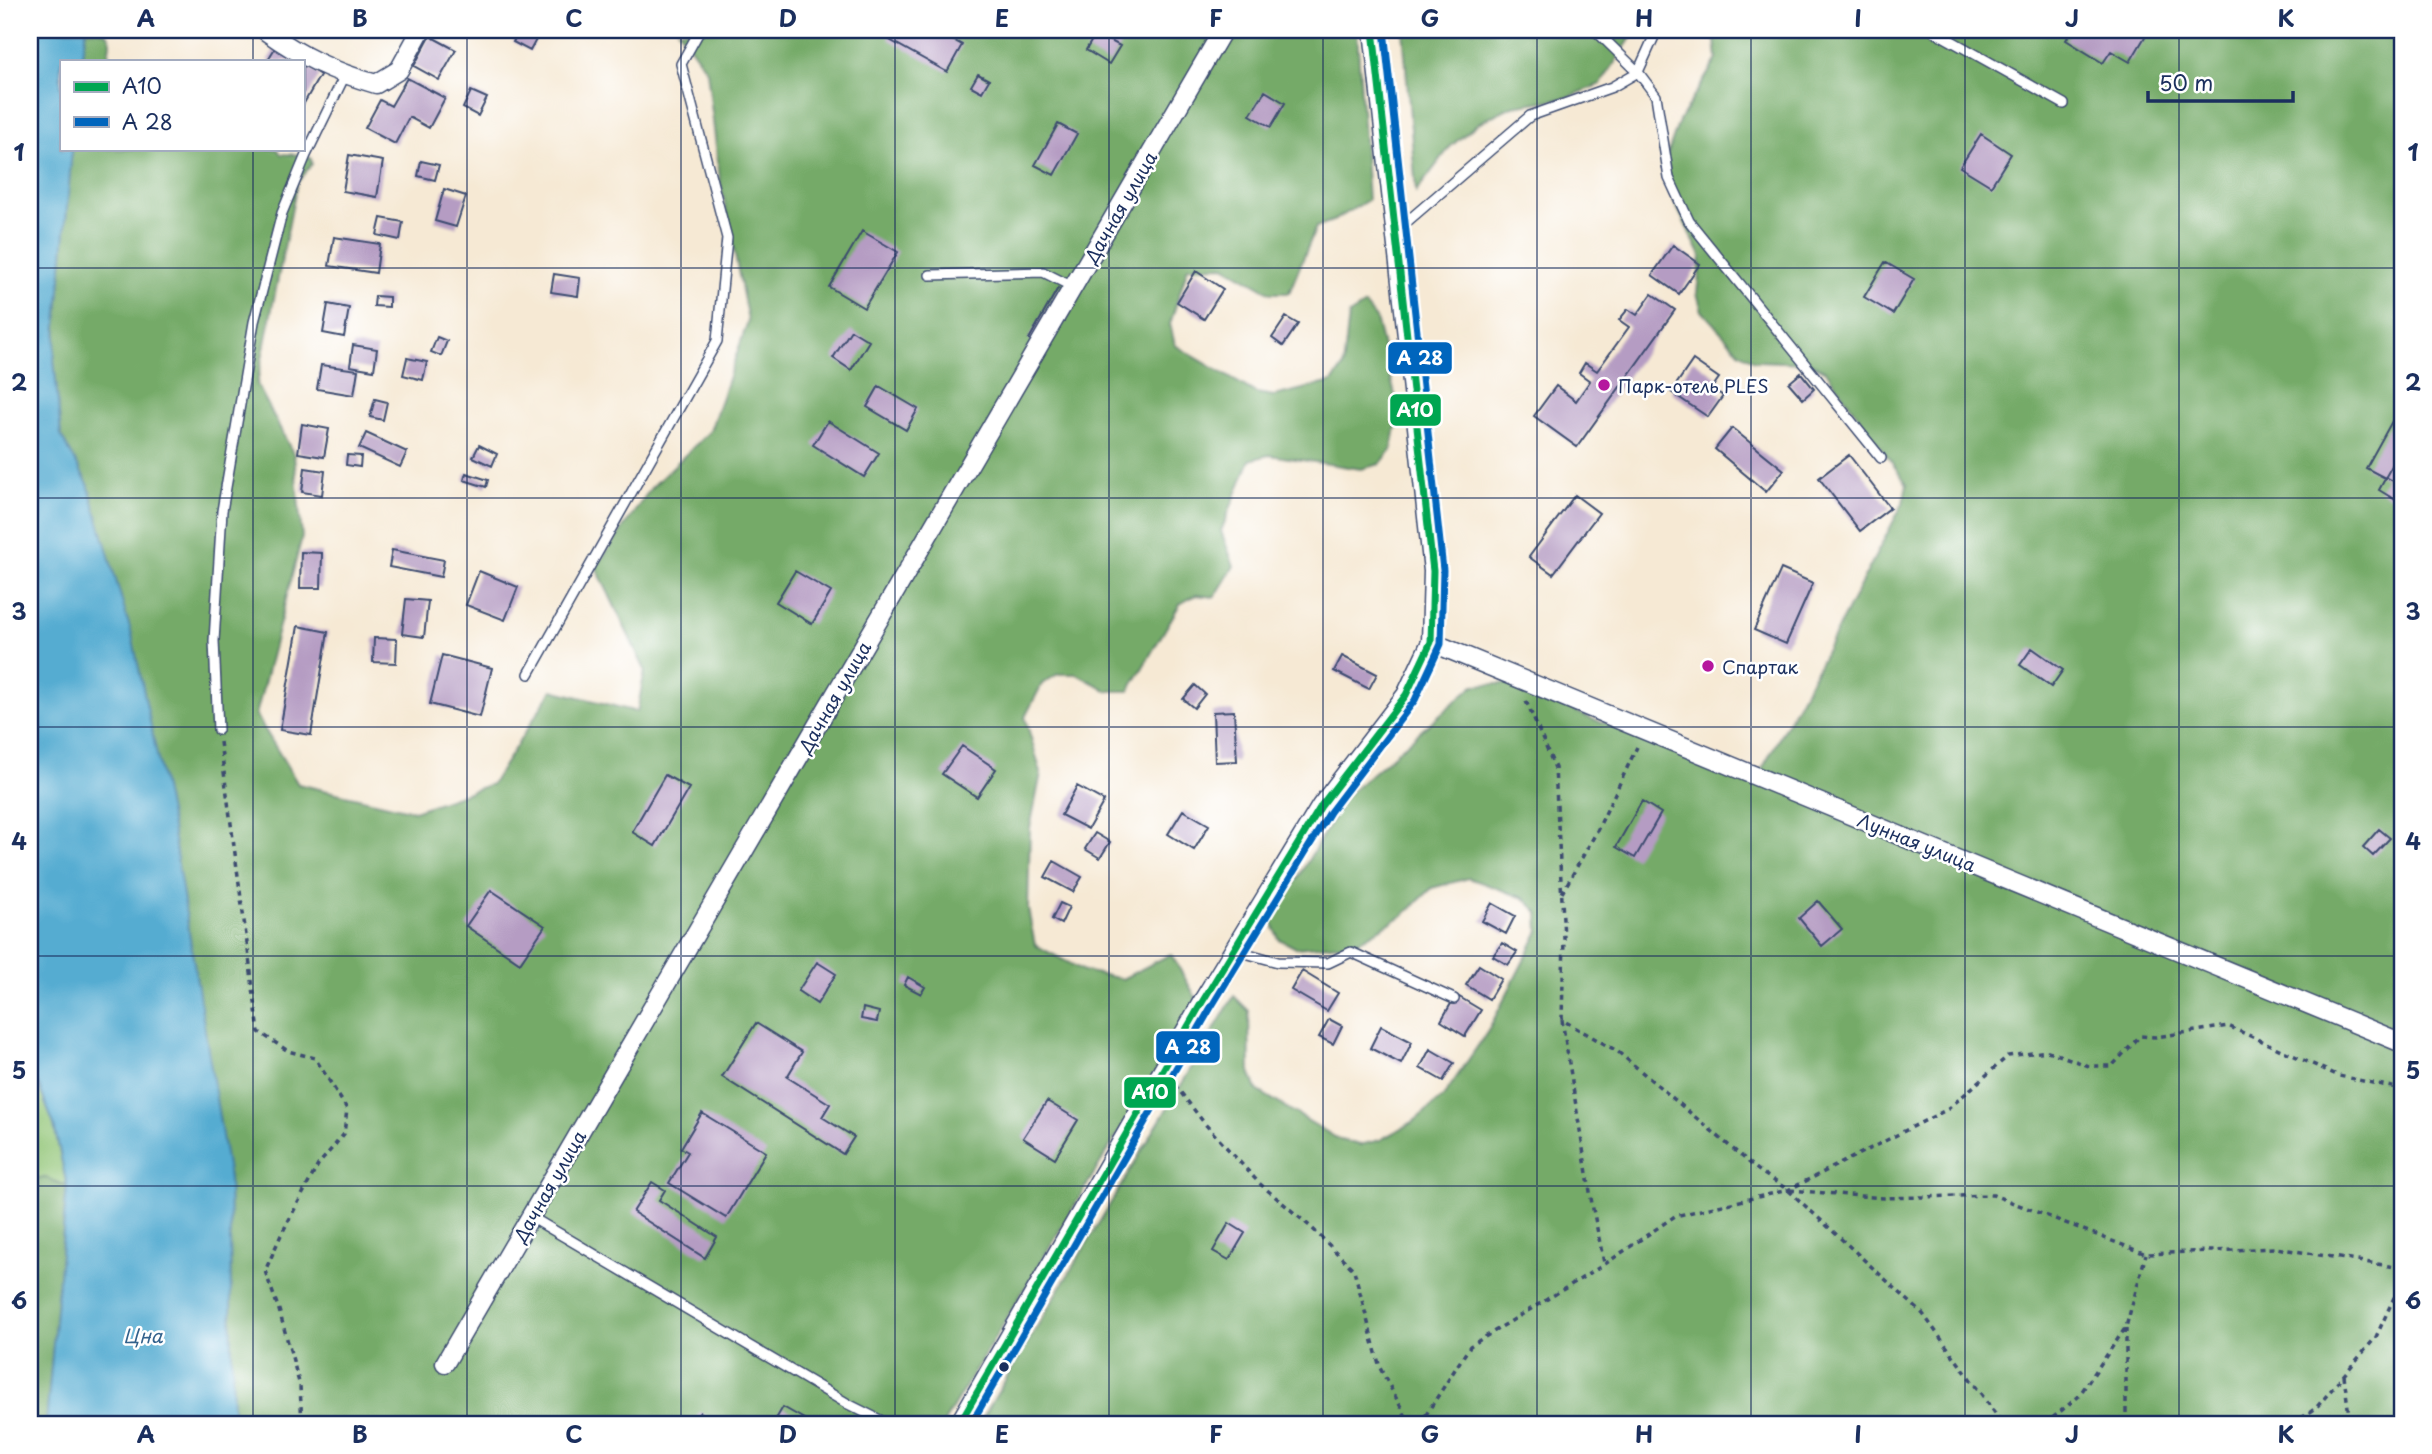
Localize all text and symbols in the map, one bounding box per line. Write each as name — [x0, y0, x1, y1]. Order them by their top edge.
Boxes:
text: A — [137, 0, 155, 35]
text: B — [352, 0, 368, 35]
text: C — [565, 0, 583, 35]
text: D — [779, 0, 797, 35]
text: E — [995, 0, 1009, 35]
text: F — [1209, 0, 1223, 35]
text: G — [1421, 0, 1439, 35]
text: H — [1635, 0, 1653, 35]
text: I — [1854, 0, 1862, 35]
text: J — [2065, 0, 2079, 35]
text: K — [2278, 0, 2295, 35]
legend — [60, 60, 304, 150]
scale bar — [2148, 60, 2294, 104]
text: 50 m — [2159, 66, 2213, 98]
text: А10 — [122, 69, 162, 101]
text: А 28 — [122, 105, 173, 137]
text: 1 — [14, 134, 25, 169]
text: 1 — [2408, 134, 2419, 169]
street label: Дачная улица — [1076, 145, 1163, 269]
line badge: А 28 — [1387, 341, 1453, 375]
text: А 28 — [1397, 343, 1443, 371]
text: 2 — [11, 364, 27, 399]
text: 2 — [2405, 364, 2421, 399]
place label: Парк-отель PLES — [1618, 372, 1769, 399]
marker: Парк-отель PLES — [1596, 377, 1612, 393]
line badge: А10 — [1389, 393, 1442, 427]
text: А10 — [1396, 395, 1434, 423]
text: 3 — [11, 593, 27, 628]
text: 3 — [2405, 593, 2421, 628]
street label: Дачная улица — [790, 635, 877, 759]
place label: Спартак — [1722, 653, 1799, 680]
marker: Спартак — [1700, 658, 1716, 674]
street label: Лунная улица — [1854, 806, 1981, 878]
text: 4 — [11, 823, 27, 858]
text: 4 — [2405, 823, 2421, 858]
line badge: А 28 — [1155, 1030, 1221, 1064]
text: А 28 — [1165, 1032, 1211, 1060]
text: 5 — [12, 1052, 26, 1087]
text: 5 — [2406, 1052, 2420, 1087]
line badge: А10 — [1123, 1076, 1177, 1109]
text: А10 — [1131, 1077, 1169, 1105]
street label: Дачная улица — [505, 1124, 592, 1248]
text: 6 — [11, 1282, 27, 1317]
text: 6 — [2405, 1282, 2421, 1317]
water label: Цна — [123, 1321, 164, 1349]
unlabelled marker — [997, 1360, 1011, 1374]
text: A — [137, 1416, 155, 1451]
text: B — [352, 1416, 368, 1451]
text: C — [565, 1416, 583, 1451]
text: D — [779, 1416, 797, 1451]
text: E — [995, 1416, 1009, 1451]
text: F — [1209, 1416, 1223, 1451]
text: G — [1421, 1416, 1439, 1451]
text: H — [1635, 1416, 1653, 1451]
text: I — [1854, 1416, 1862, 1451]
text: J — [2065, 1416, 2079, 1451]
text: K — [2278, 1416, 2295, 1451]

